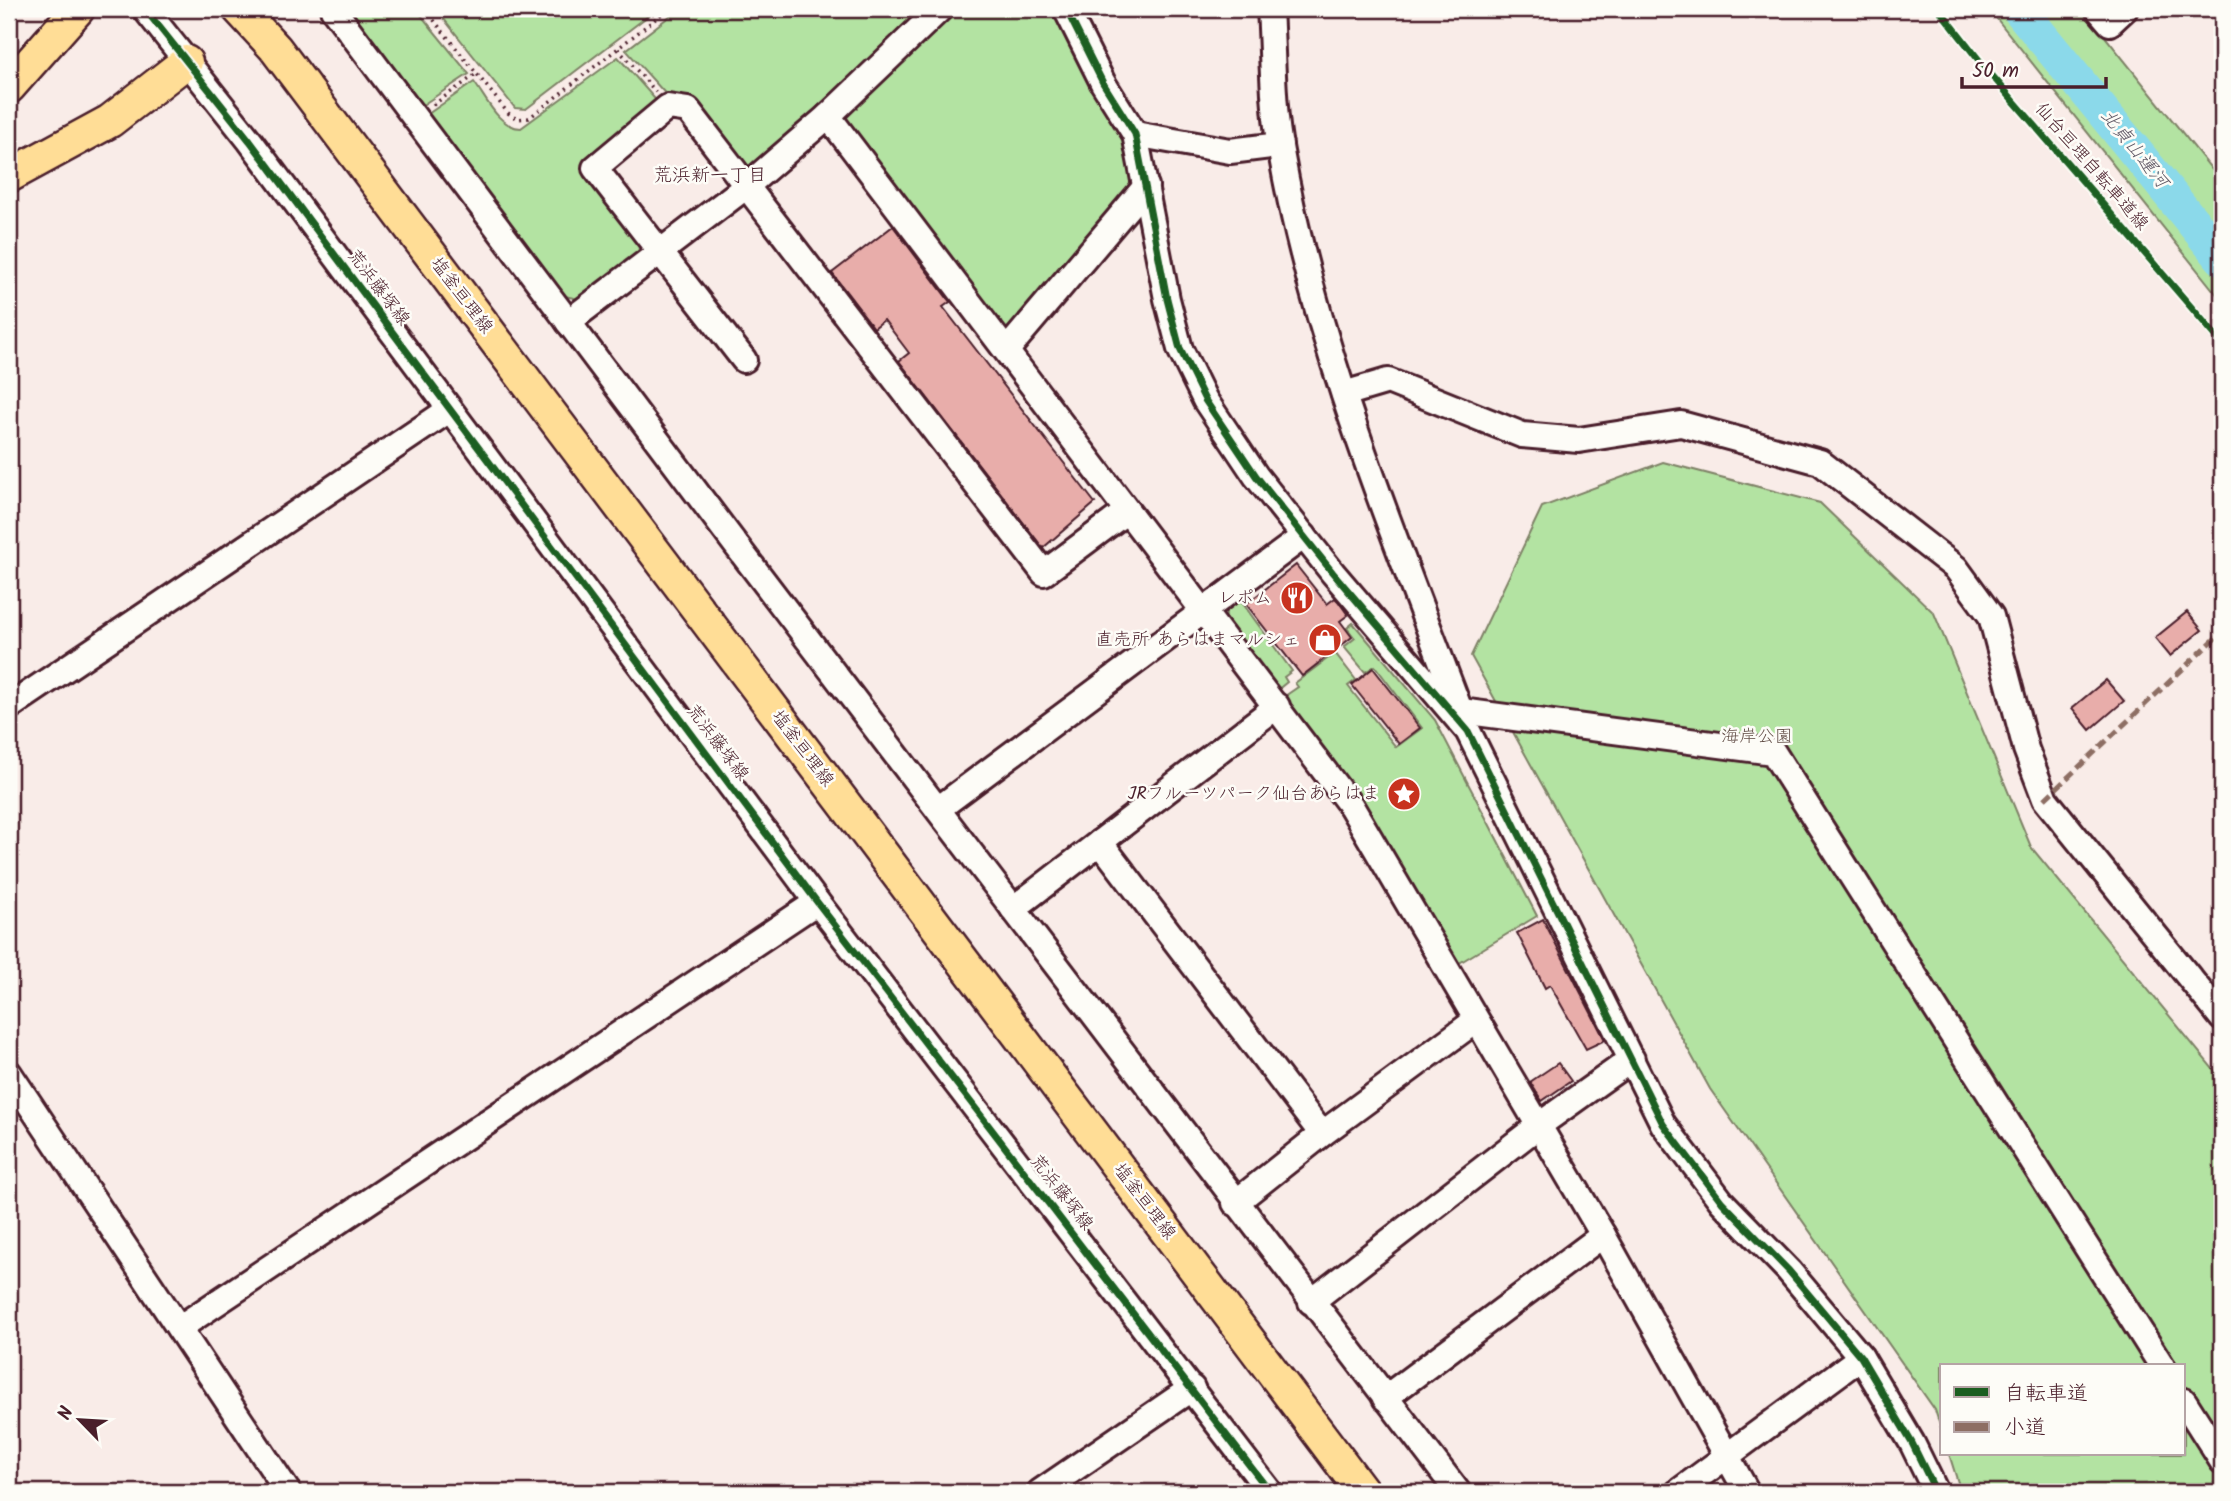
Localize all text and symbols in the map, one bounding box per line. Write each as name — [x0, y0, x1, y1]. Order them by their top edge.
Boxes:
scale bar — [1962, 46, 2105, 90]
text: 50 m — [1972, 55, 2019, 88]
street label: 仙台亘理自転車道線 — [2027, 96, 2155, 238]
water label: 北貞山運河 — [2092, 103, 2177, 198]
district label: 荒浜新一丁目 — [653, 161, 767, 191]
street label: 荒浜藤塚線 — [339, 243, 417, 333]
street label: 塩釜亘理線 — [422, 251, 500, 341]
restaurant icon: レポム — [1278, 579, 1316, 617]
place label: レポム — [1218, 584, 1272, 613]
shop icon: 直売所 あらはまマルシェ — [1306, 621, 1344, 659]
place label: 直売所 あらはまマルシェ — [1095, 626, 1300, 655]
street label: 荒浜藤塚線 — [678, 698, 756, 788]
street label: 塩釜亘理線 — [763, 704, 841, 794]
park label: 海岸公園 — [1721, 723, 1793, 752]
place icon: JRフルーツパーク仙台あらはま — [1385, 775, 1423, 813]
place label: JRフルーツパーク仙台あらはま — [1128, 780, 1380, 809]
street label: 荒浜藤塚線 — [1022, 1149, 1100, 1237]
street label: 塩釜亘理線 — [1105, 1157, 1183, 1247]
legend — [1940, 1364, 2186, 1456]
text: 自転車道 — [2004, 1378, 2088, 1411]
north arrow — [46, 1386, 116, 1456]
text: N — [50, 1402, 83, 1425]
text: 小道 — [2004, 1412, 2046, 1445]

